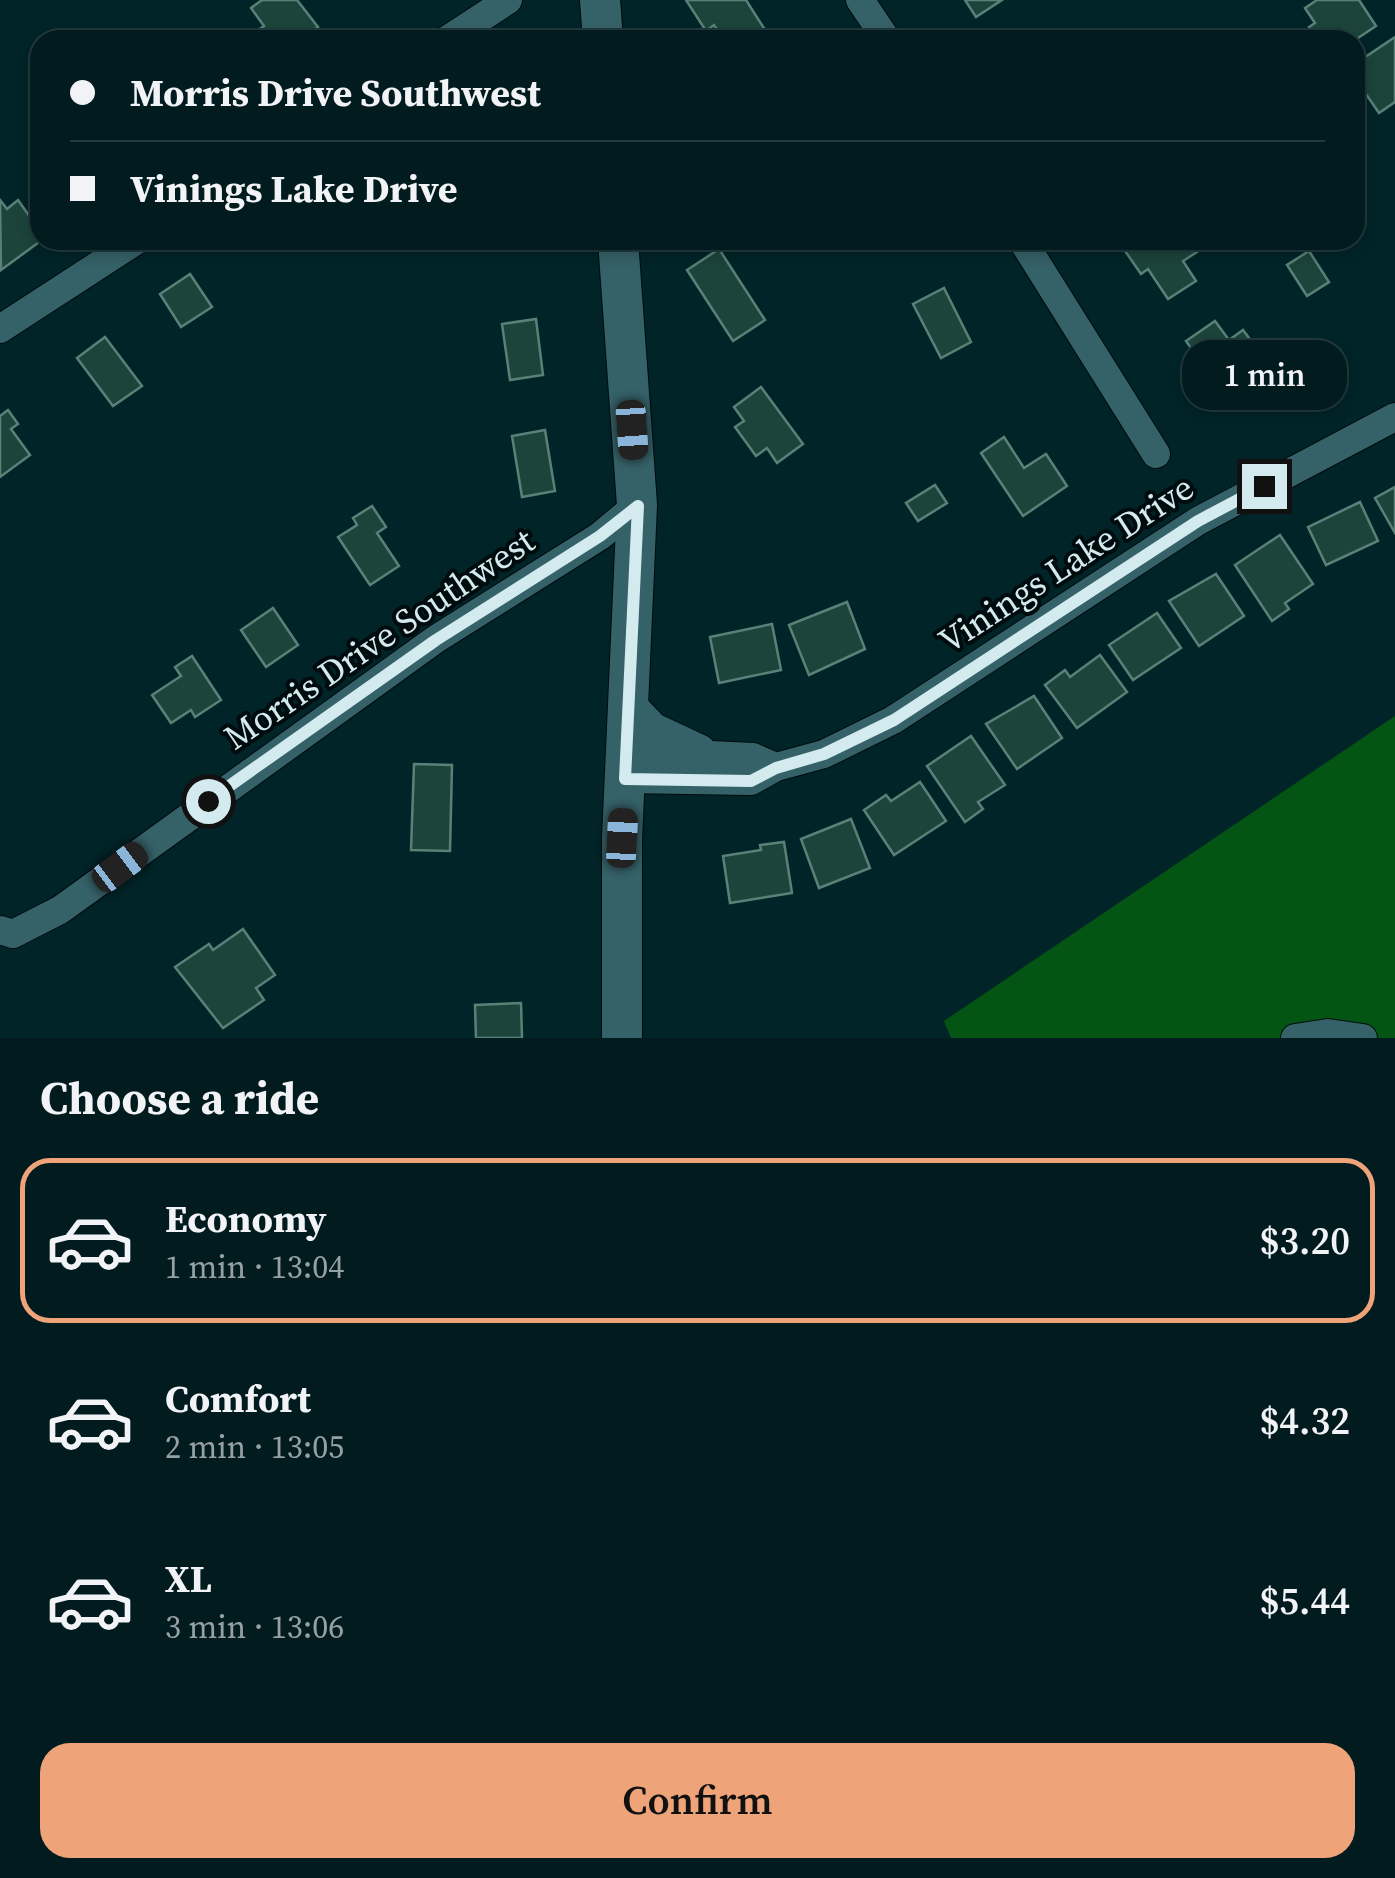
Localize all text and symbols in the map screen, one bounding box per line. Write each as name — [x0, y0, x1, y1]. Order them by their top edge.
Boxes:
text: Morris Drive Southwest — [130, 67, 541, 119]
text: Vinings Lake Drive — [130, 163, 458, 215]
callout: 1 min — [1182, 341, 1346, 411]
text: 1 min — [1223, 353, 1306, 397]
car — [615, 399, 649, 461]
street label: Vinings Lake Drive — [929, 464, 1203, 664]
route end — [1242, 464, 1287, 509]
street label: Morris Drive Southwest — [214, 517, 544, 761]
route start — [186, 779, 231, 824]
car — [605, 807, 639, 869]
car — [87, 837, 153, 897]
text: Choose a ride — [40, 1067, 319, 1129]
text: Economy — [165, 1193, 327, 1245]
icon: car — [45, 1196, 135, 1286]
text: $3.20 — [1260, 1215, 1350, 1267]
text: 1 min · 13:04 — [165, 1245, 344, 1289]
text: Comfort — [165, 1373, 311, 1425]
icon: car — [45, 1376, 135, 1466]
text: $4.32 — [1260, 1395, 1350, 1447]
text: 2 min · 13:05 — [165, 1425, 344, 1469]
text: XL — [165, 1553, 212, 1605]
icon: car — [45, 1556, 135, 1646]
text: $5.44 — [1260, 1575, 1350, 1627]
text: 3 min · 13:06 — [165, 1605, 344, 1649]
button: Confirm — [40, 1743, 1355, 1858]

